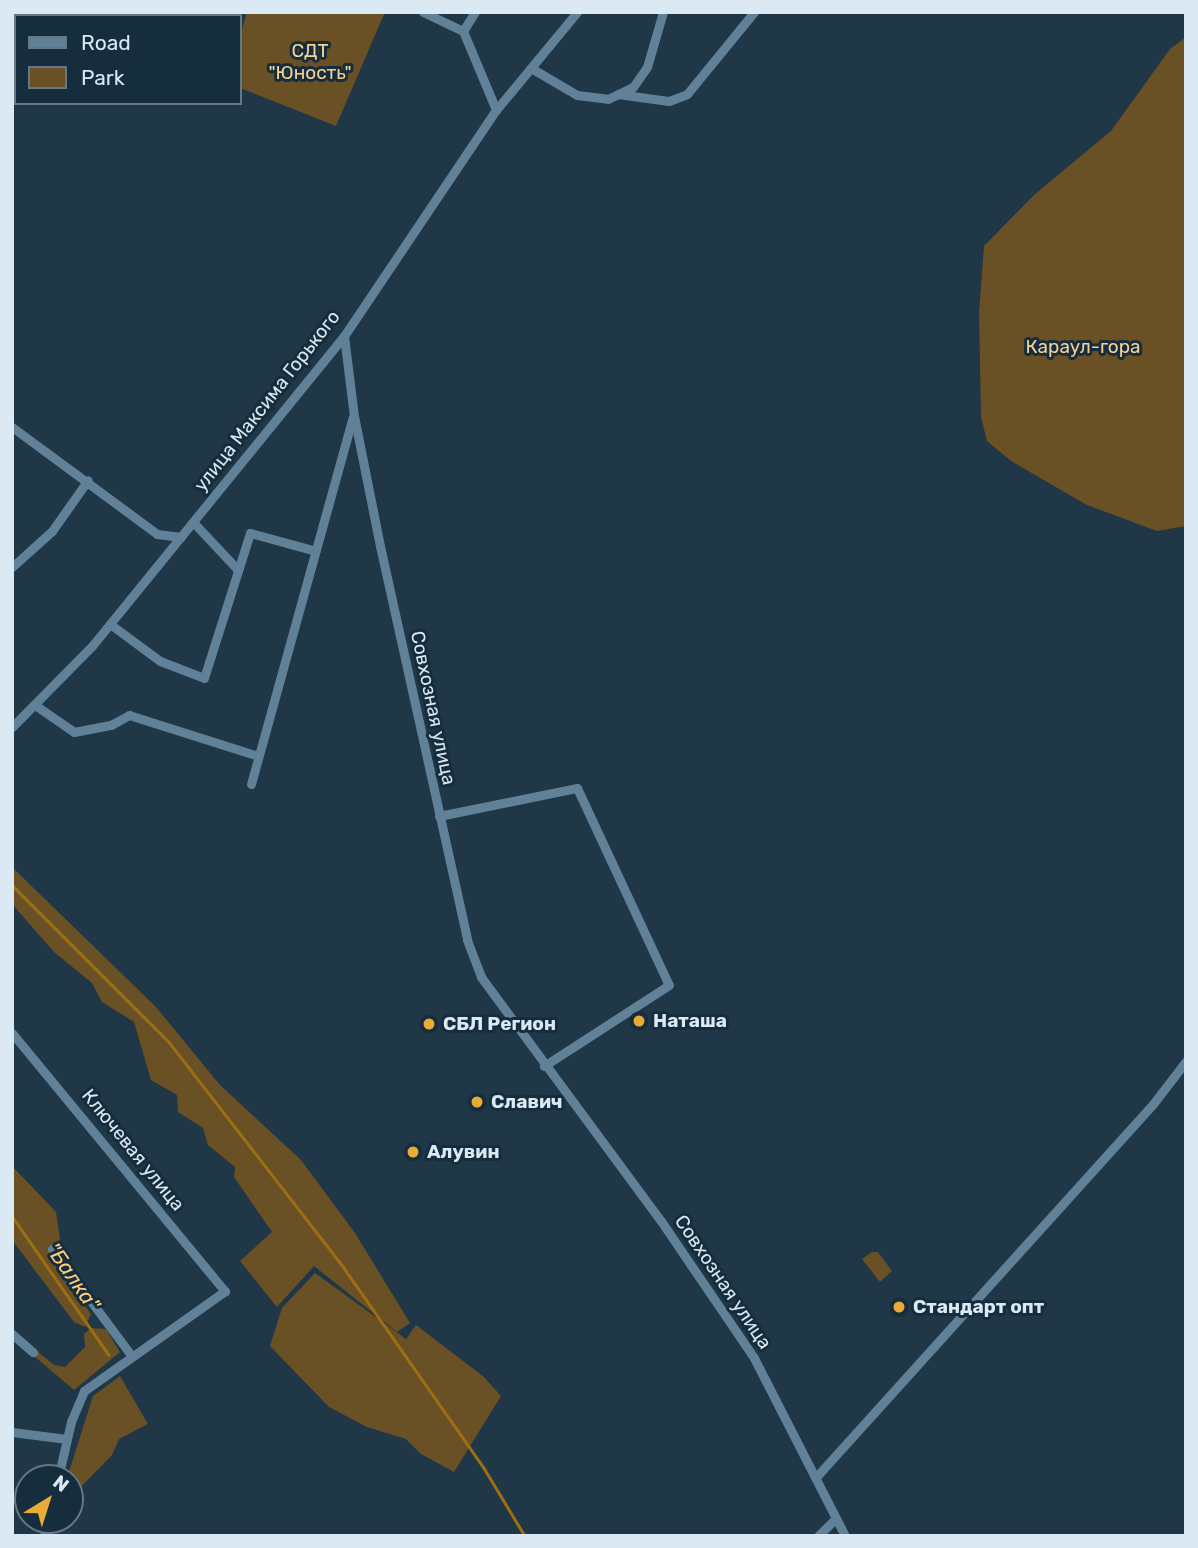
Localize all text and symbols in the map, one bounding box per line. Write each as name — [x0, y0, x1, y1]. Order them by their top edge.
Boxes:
legend — [14, 14, 242, 105]
text: Road — [81, 30, 131, 55]
park label: СДТ "Юность" — [268, 40, 352, 84]
text: Park — [81, 65, 125, 90]
street label: улица Максима Горького — [189, 306, 345, 496]
park label: Караул-гора — [1025, 336, 1141, 358]
street label: Совхозная улица — [406, 629, 460, 787]
place label: Наташа — [653, 1010, 727, 1032]
place label: СБЛ Регион — [443, 1013, 556, 1035]
marker: Наташа — [631, 1013, 647, 1029]
marker: СБЛ Регион — [421, 1016, 437, 1032]
street label: Ключевая улица — [77, 1084, 189, 1216]
place label: Славич — [491, 1091, 563, 1113]
marker: Славич — [469, 1094, 485, 1110]
place label: Алувин — [427, 1141, 500, 1163]
marker: Алувин — [405, 1144, 421, 1160]
street label: Совхозная улица — [670, 1211, 776, 1353]
water label: "Балка" — [41, 1238, 105, 1316]
place label: Стандарт опт — [913, 1296, 1044, 1318]
marker: Стандарт опт — [891, 1299, 907, 1315]
north arrow — [14, 1464, 84, 1534]
text: N — [49, 1470, 73, 1497]

